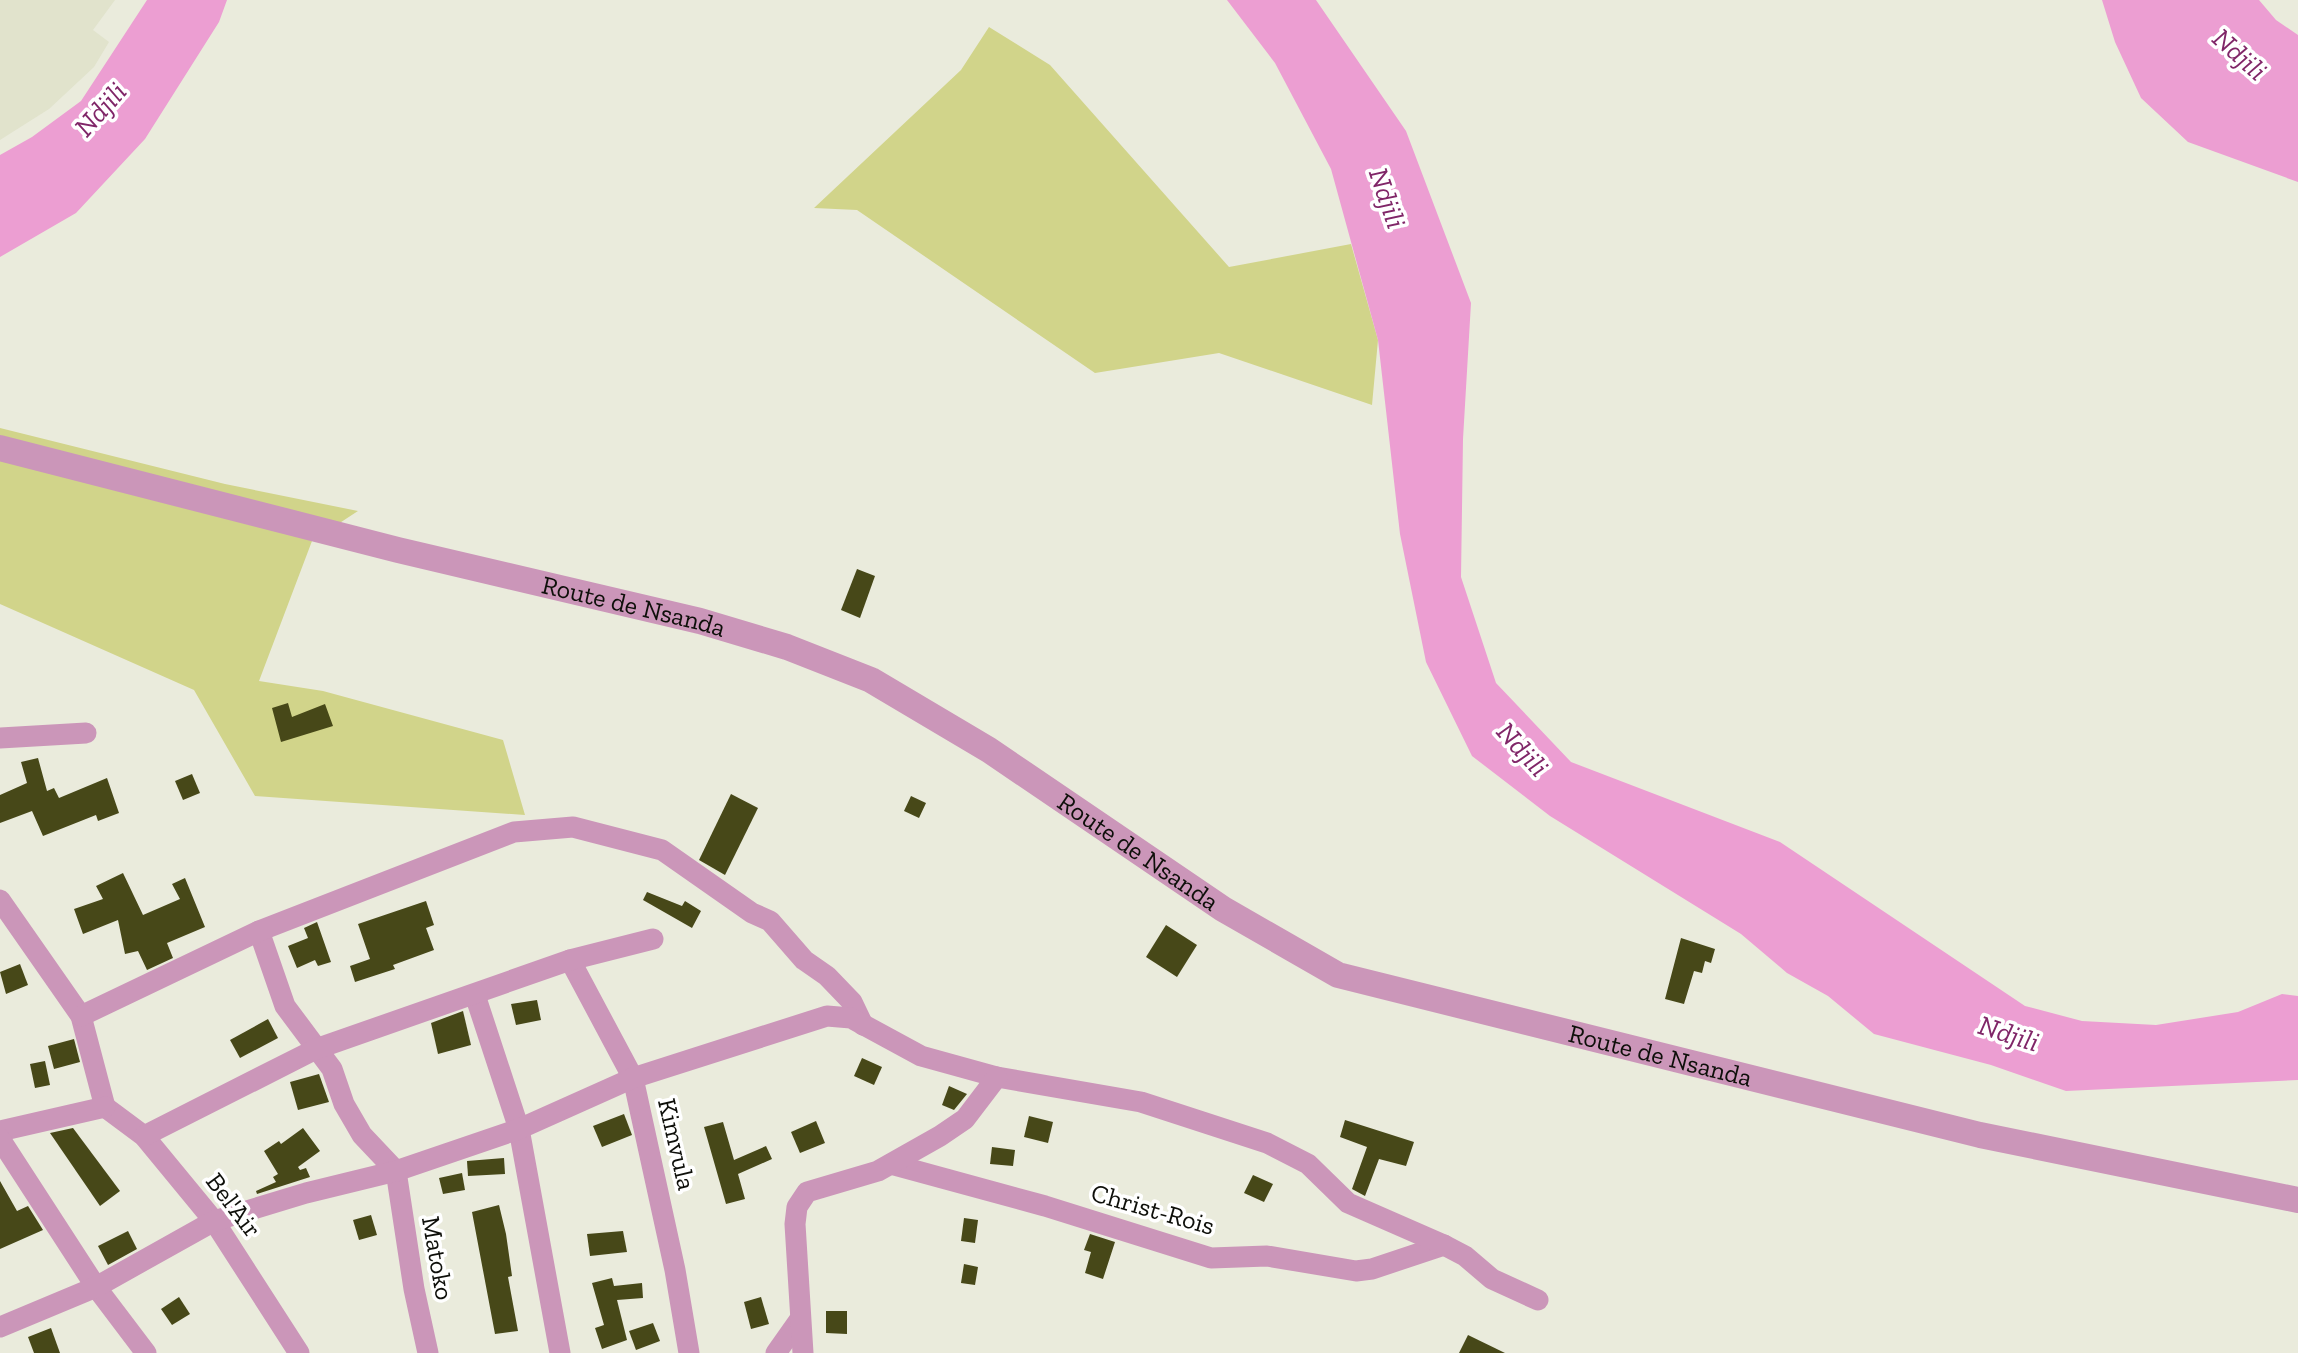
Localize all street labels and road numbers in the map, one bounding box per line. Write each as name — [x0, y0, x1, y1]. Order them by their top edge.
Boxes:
street label: Route de Nsanda — [539, 568, 730, 644]
street label: Route de Nsanda — [1052, 785, 1226, 918]
street label: Route de Nsanda — [1565, 1017, 1756, 1094]
street label: Kimvula — [651, 1095, 703, 1193]
street label: Bel'Air — [199, 1166, 269, 1244]
street label: Christ-Rois — [1088, 1176, 1218, 1242]
street label: Matoko — [415, 1214, 461, 1302]

